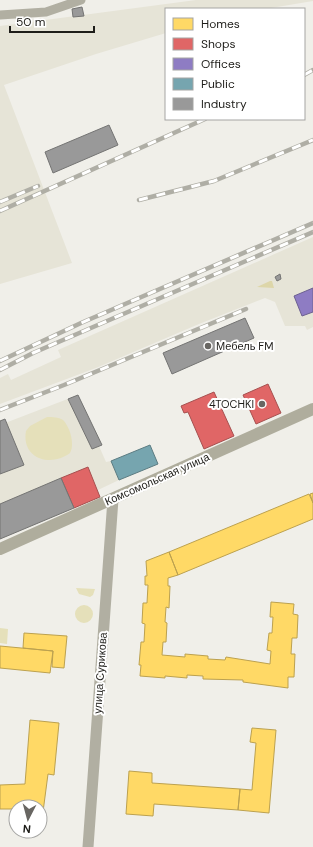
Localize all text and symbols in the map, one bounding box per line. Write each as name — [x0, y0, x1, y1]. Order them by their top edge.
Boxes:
scale bar — [10, 8, 94, 34]
legend — [165, 8, 305, 120]
text: 50 m — [16, 14, 45, 30]
text: Homes — [201, 16, 240, 32]
text: Shops — [201, 36, 236, 52]
text: Offices — [201, 56, 241, 72]
text: Public — [201, 76, 235, 92]
text: Industry — [201, 96, 247, 112]
place label: Мебель FM — [216, 339, 273, 353]
marker: Мебель FM — [203, 341, 213, 351]
place label: 4TOCHKI — [209, 397, 254, 411]
marker: 4TOCHKI — [257, 399, 267, 409]
street label: Комсомольская улица — [102, 449, 212, 508]
street label: улица Сурикова — [90, 631, 110, 714]
north arrow — [8, 799, 48, 839]
text: N — [22, 822, 32, 836]

